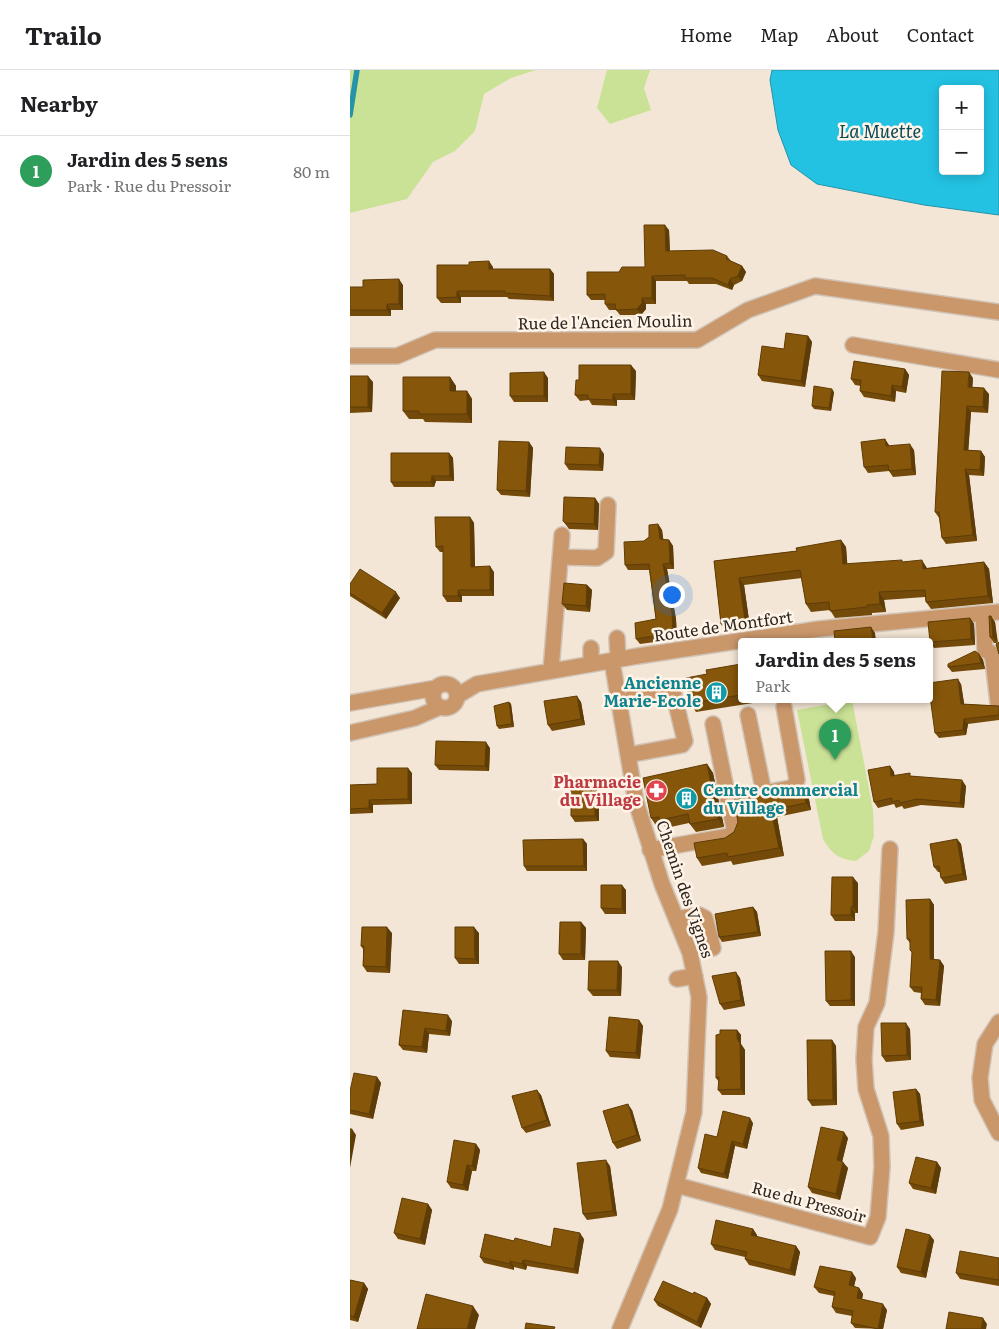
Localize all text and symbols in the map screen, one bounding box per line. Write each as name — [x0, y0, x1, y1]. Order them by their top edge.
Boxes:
text: Trailo — [25, 17, 102, 52]
text: Home — [680, 21, 732, 48]
text: Map — [760, 21, 798, 48]
text: About — [826, 21, 879, 48]
text: Contact — [907, 21, 974, 48]
map controls — [939, 85, 984, 175]
button: + — [939, 85, 984, 130]
text: Nearby — [20, 87, 98, 118]
water label: La Muette — [839, 117, 921, 144]
button: − — [939, 130, 984, 175]
text: Jardin des 5 sens — [67, 145, 228, 173]
text: 1 — [33, 159, 39, 183]
text: 80 m — [293, 159, 330, 183]
text: Park · Rue du Pressoir — [67, 173, 231, 197]
street label: Rue de l'Ancien Moulin — [517, 307, 693, 335]
your location — [659, 582, 685, 608]
street label: Route de Montfort — [652, 603, 794, 647]
popup — [738, 638, 933, 703]
text: Jardin des 5 sens — [755, 645, 916, 673]
place label: Ancienne Marie-Ecole — [603, 670, 701, 712]
text: Park — [755, 673, 790, 697]
building icon: Ancienne Marie-Ecole — [705, 680, 729, 704]
pin: 1 — [819, 719, 851, 760]
place label: Pharmacie du Village — [553, 769, 641, 811]
place label: Centre commercial du Village — [703, 777, 859, 819]
pharmacy icon: Pharmacie du Village — [645, 779, 669, 803]
building icon: Centre commercial du Village — [675, 787, 699, 811]
street label: Chemin des Vignes — [651, 817, 721, 961]
street label: Rue du Pressoir — [750, 1174, 869, 1228]

